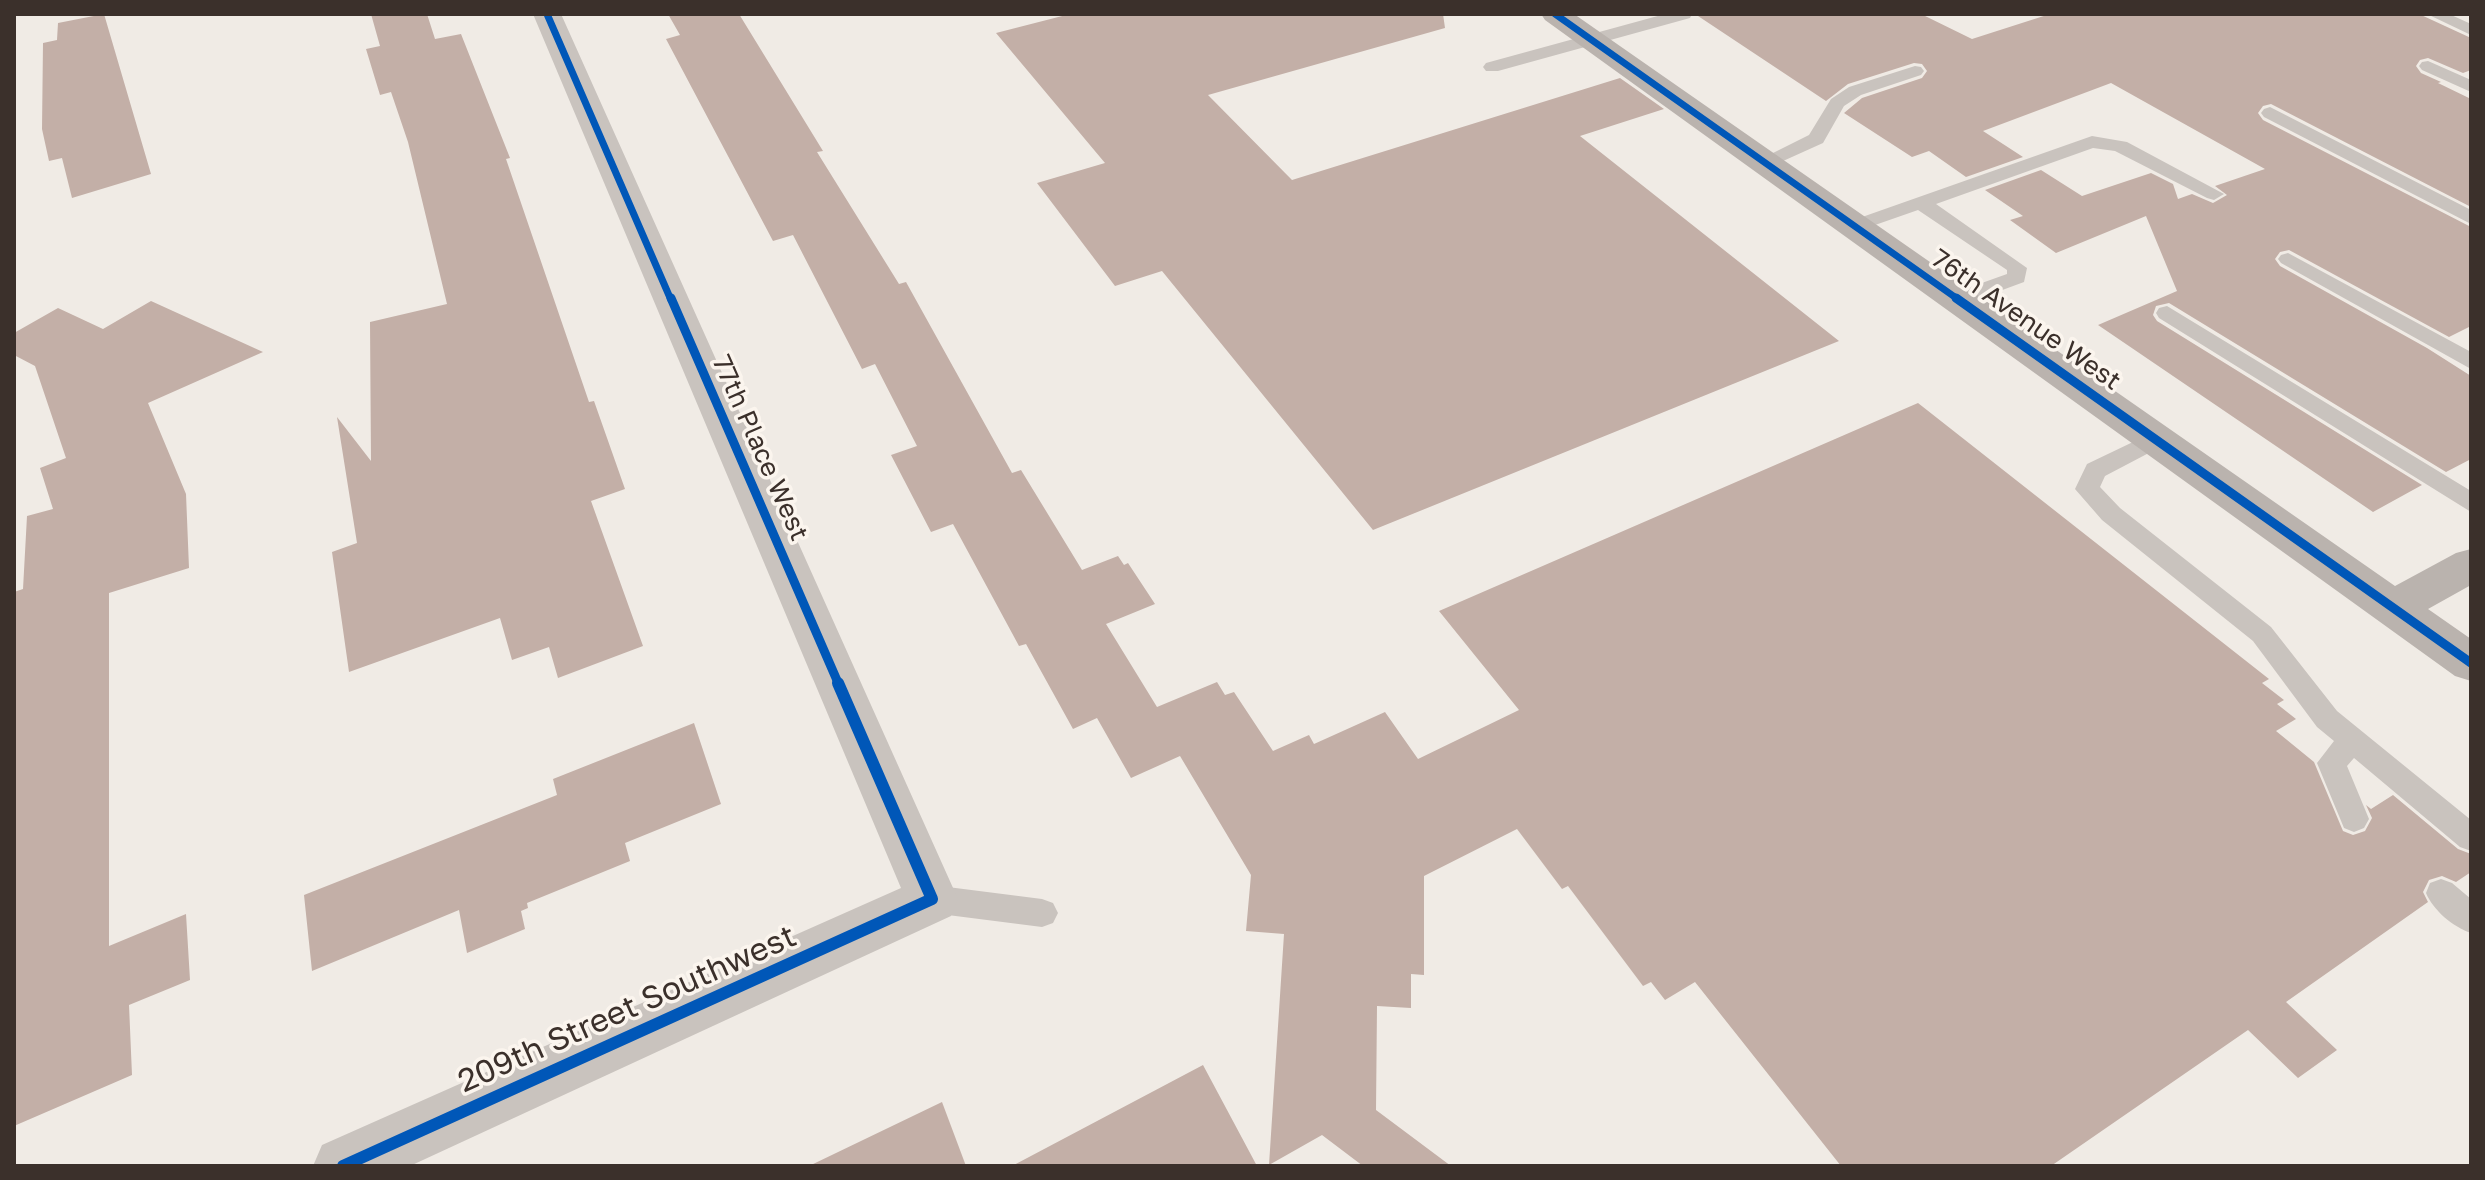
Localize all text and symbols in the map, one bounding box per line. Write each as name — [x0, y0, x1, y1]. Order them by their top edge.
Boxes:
street label: 76th Avenue West — [1925, 243, 2127, 397]
street label: 77th Place West — [705, 351, 815, 545]
street label: 209th Street Southwest — [452, 917, 802, 1101]

